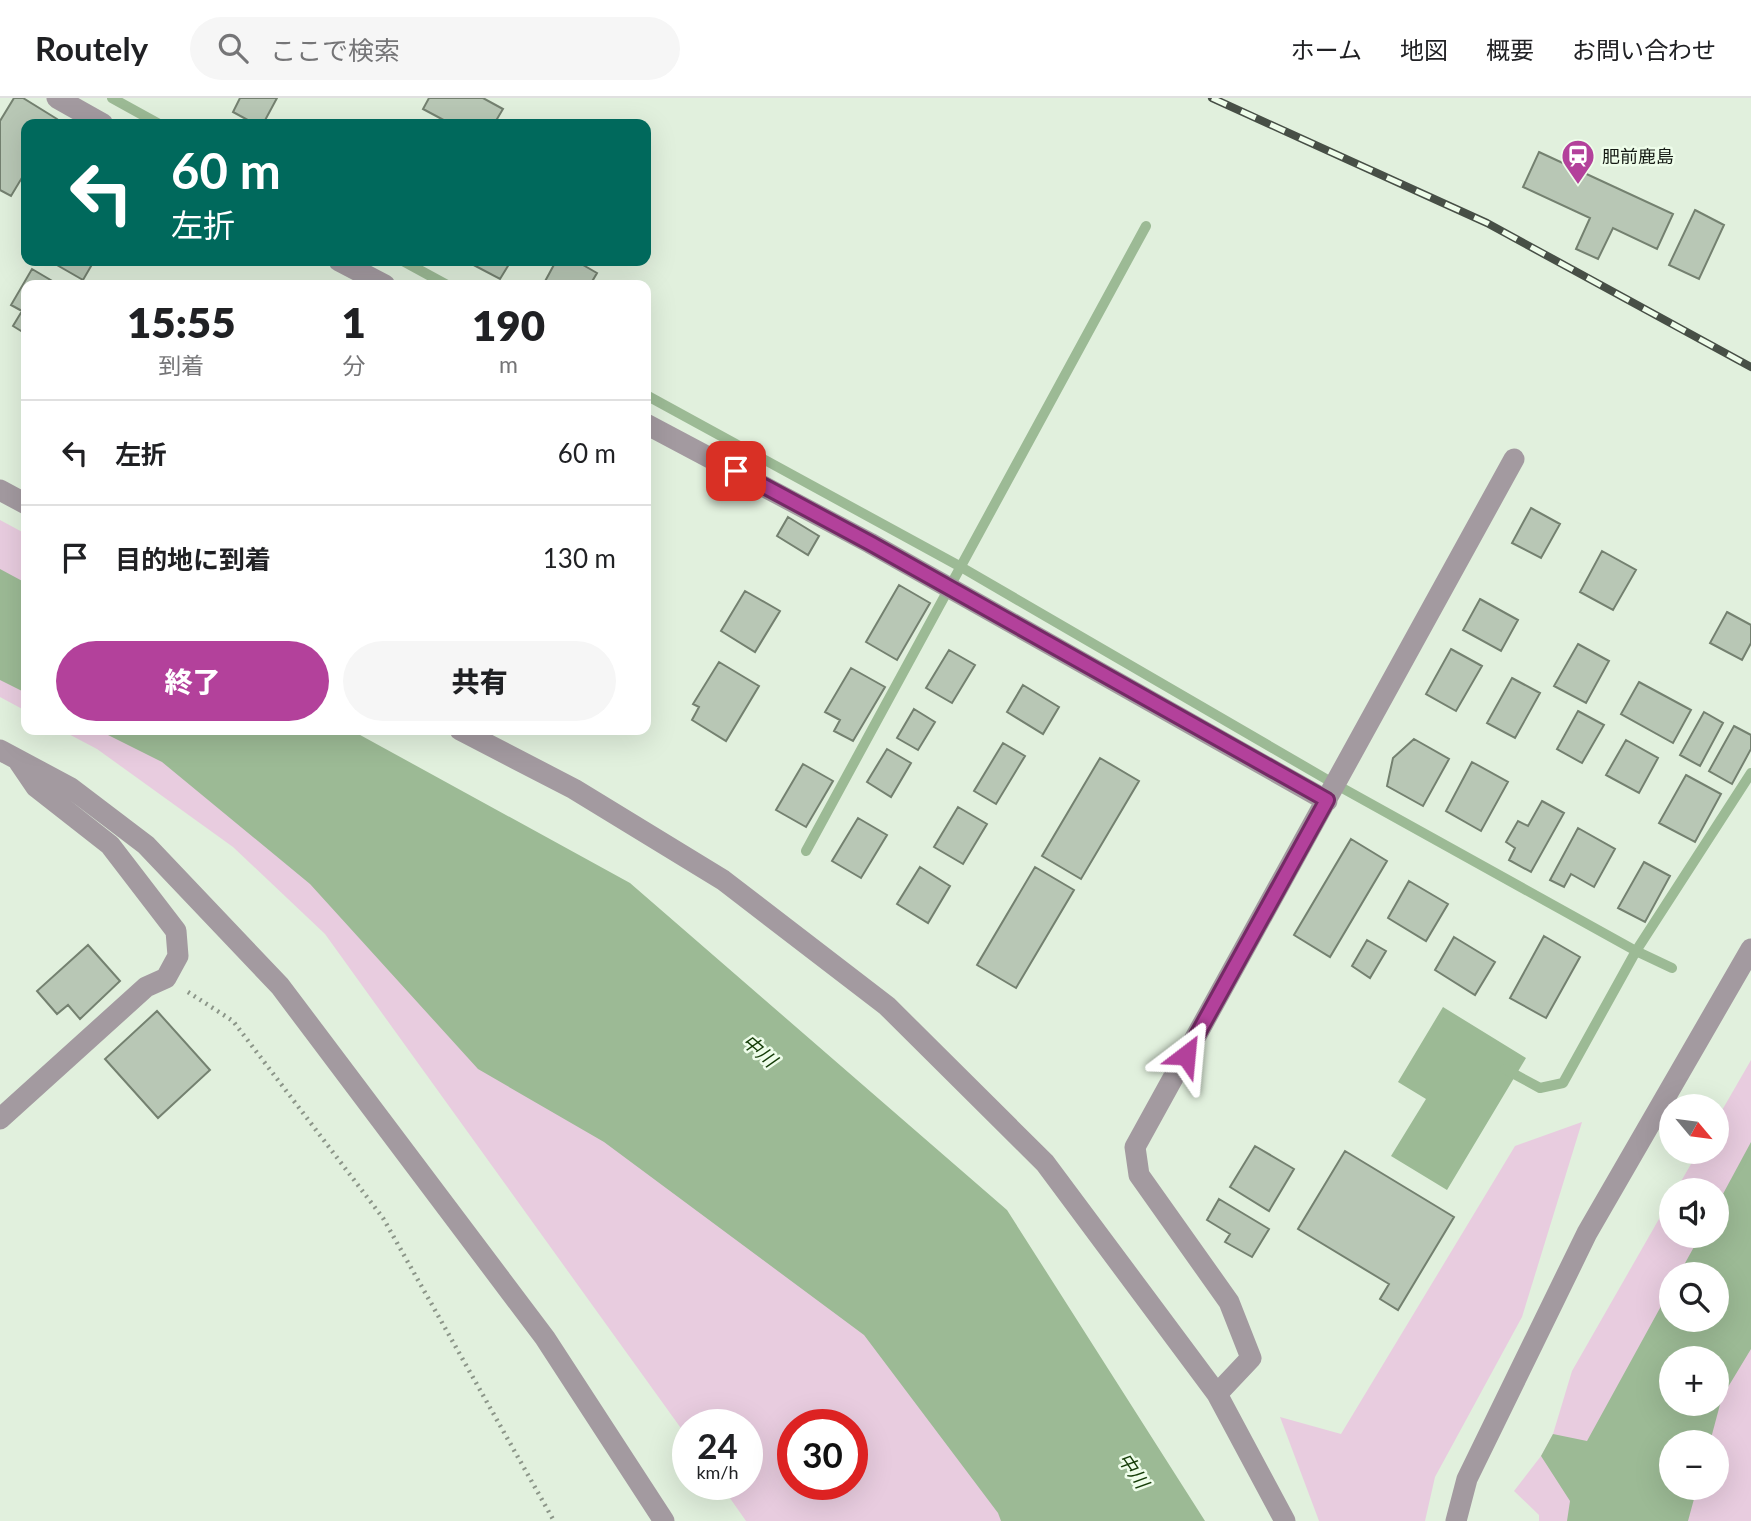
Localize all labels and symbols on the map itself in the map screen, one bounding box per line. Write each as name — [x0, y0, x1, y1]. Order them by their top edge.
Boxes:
station icon: 肥前鹿島 — [1559, 137, 1597, 186]
place label: 肥前鹿島 — [1602, 145, 1674, 167]
pin — [706, 441, 766, 501]
position arrow — [1149, 1018, 1223, 1092]
water label: 中川 — [738, 1029, 783, 1072]
north arrow — [1659, 1094, 1729, 1164]
speed limit sign: 30 — [777, 1409, 868, 1500]
water label: 中川 — [1114, 1448, 1155, 1494]

